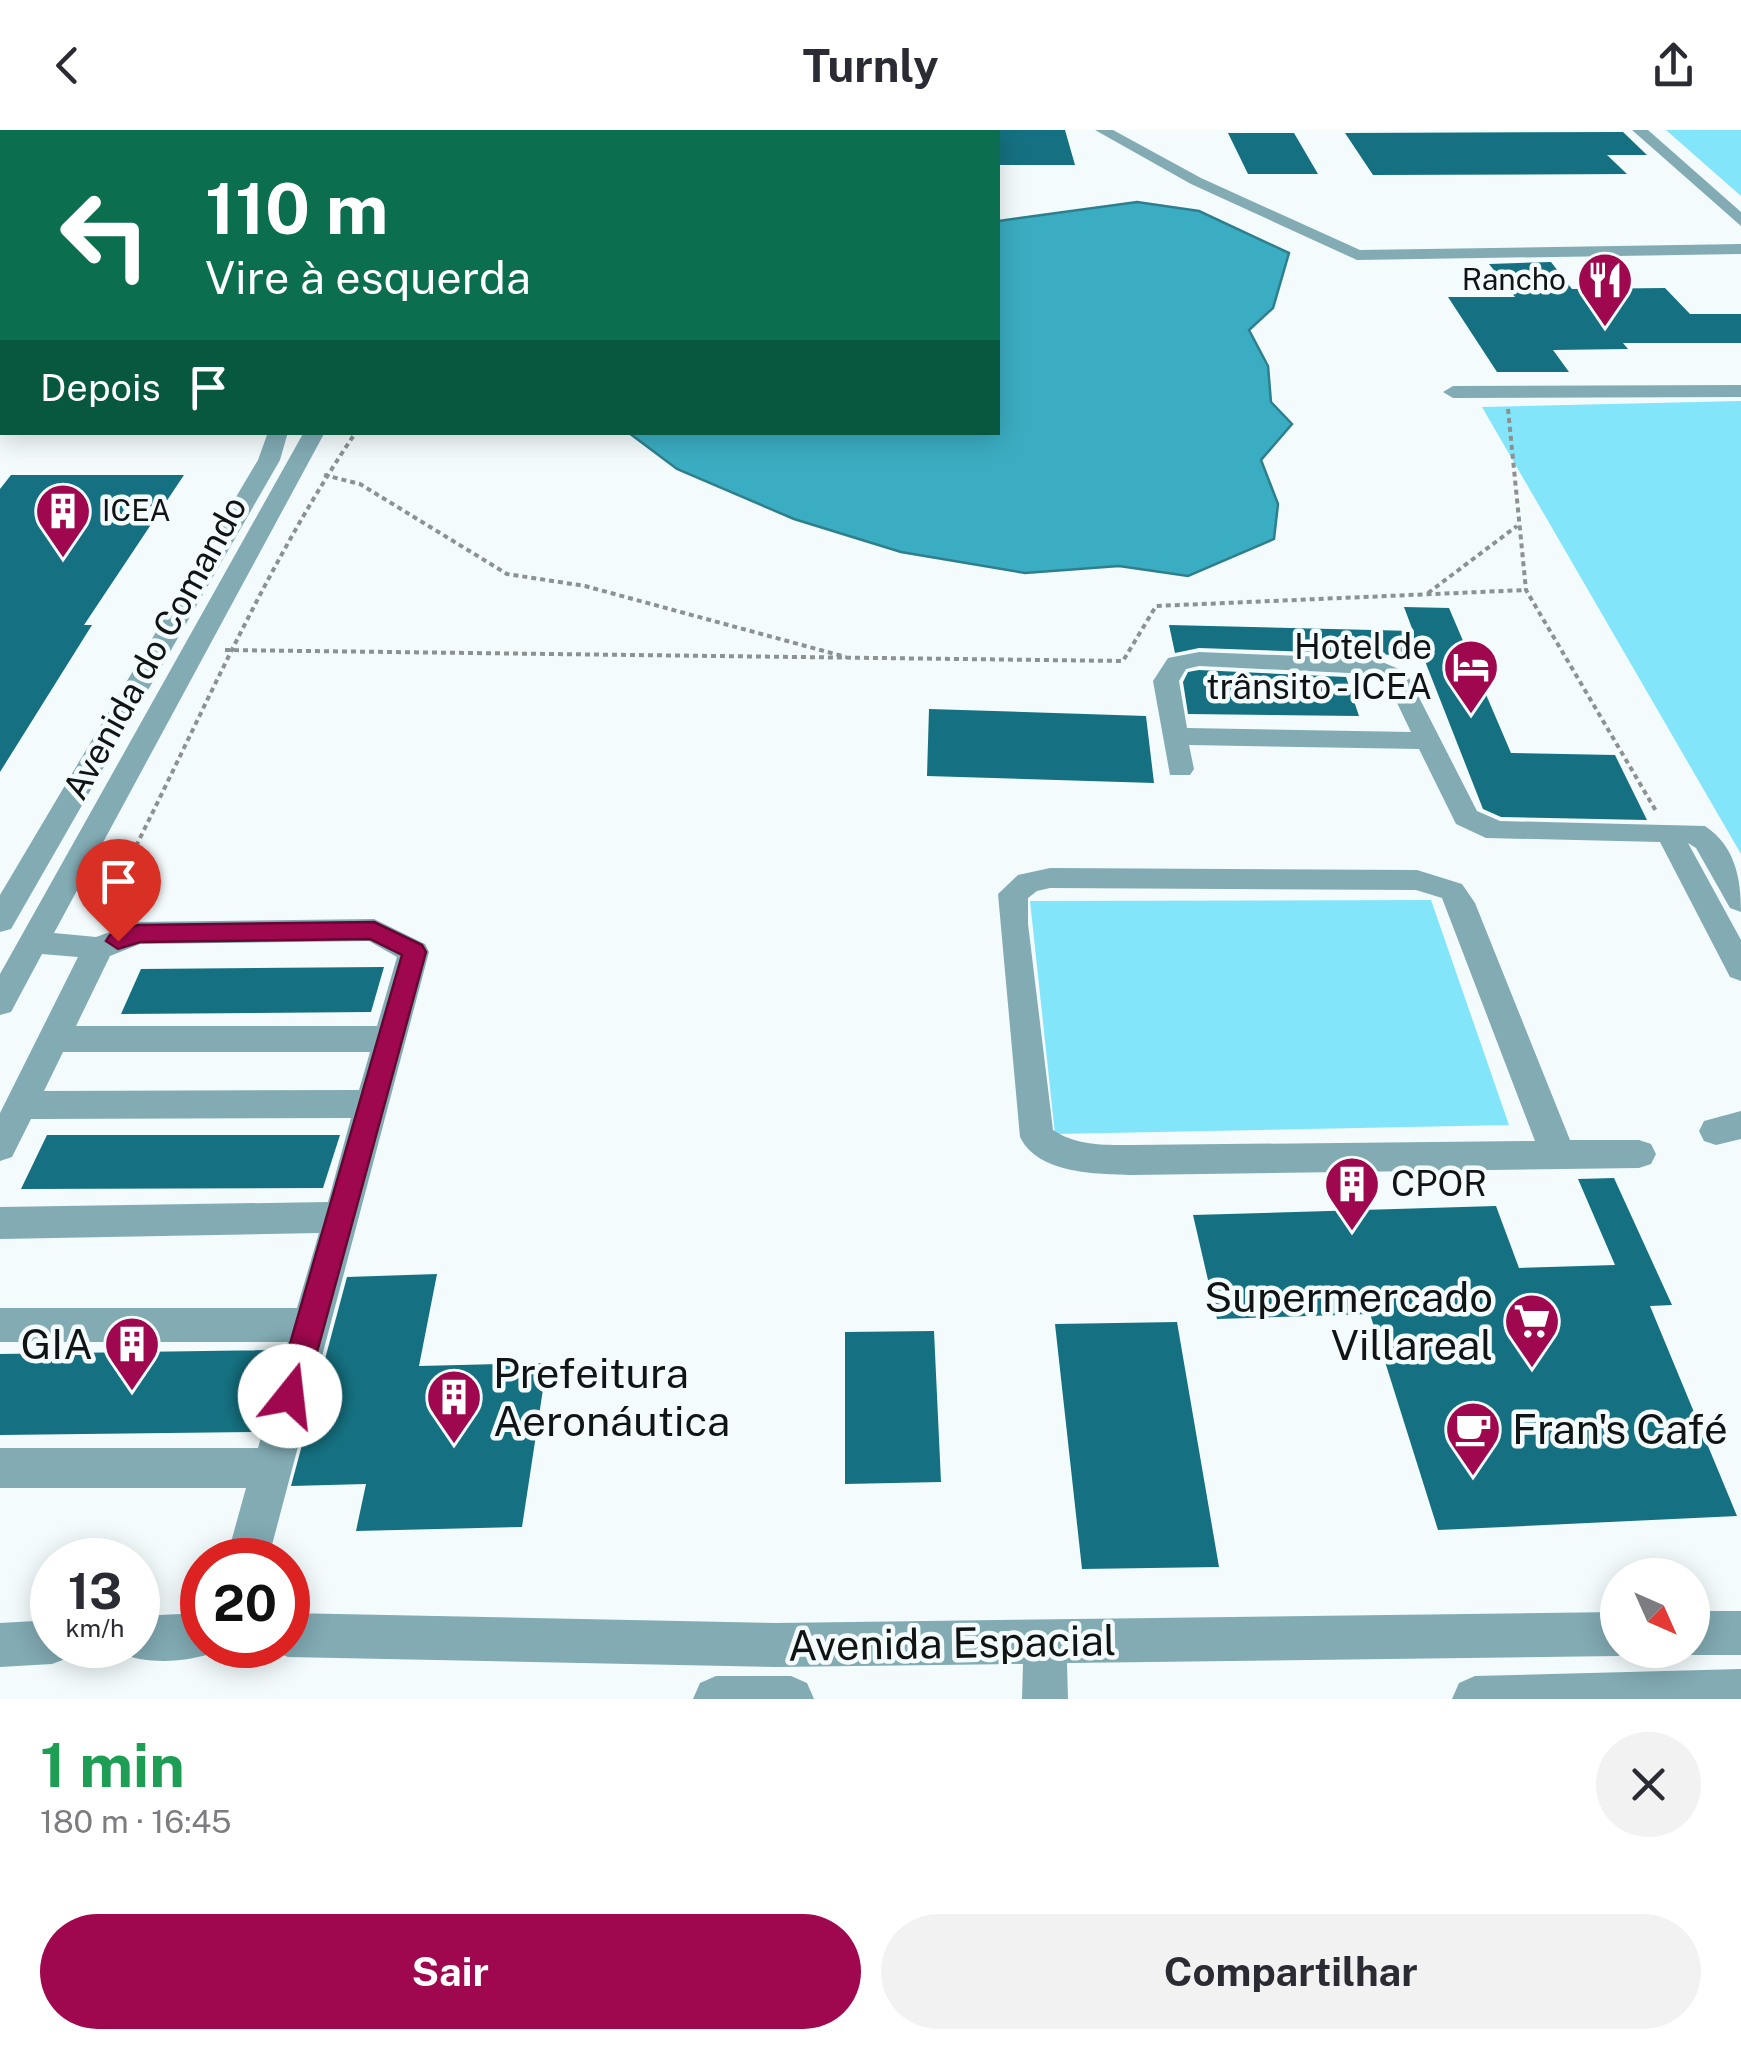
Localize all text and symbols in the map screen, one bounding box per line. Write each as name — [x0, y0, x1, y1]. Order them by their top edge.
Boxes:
icon: back — [40, 38, 95, 93]
icon: share — [1646, 38, 1701, 93]
text: Turnly — [802, 39, 939, 92]
text: 110 m — [205, 167, 389, 250]
icon: left — [40, 170, 170, 300]
restaurant icon: Rancho — [1575, 250, 1635, 329]
text: Vire à esquerda — [205, 251, 531, 304]
place label: Rancho — [1462, 261, 1566, 297]
icon: arrive — [181, 360, 236, 415]
text: Depois — [40, 365, 161, 410]
building icon: ICEA — [33, 481, 93, 560]
street label: Avenida do Comando — [54, 489, 255, 806]
place label: ICEA — [102, 492, 171, 528]
place label: Hotel de trânsito - ICEA — [1206, 626, 1432, 707]
hotel icon: Hotel de trânsito - ICEA — [1441, 637, 1501, 716]
pin — [76, 839, 161, 942]
icon: arrive — [91, 854, 146, 909]
building icon: CPOR — [1322, 1154, 1382, 1233]
place label: CPOR — [1391, 1163, 1487, 1204]
place label: Supermercado Villareal — [1204, 1272, 1493, 1369]
supermarket icon: Supermercado Villareal — [1502, 1291, 1562, 1370]
building icon: GIA — [102, 1314, 162, 1393]
place label: GIA — [21, 1319, 93, 1368]
position arrow — [238, 1344, 342, 1448]
place label: Prefeitura Aeronáutica — [493, 1348, 730, 1445]
building icon: Prefeitura Aeronáutica — [424, 1367, 484, 1446]
cafe icon: Fran's Café — [1443, 1399, 1503, 1478]
place label: Fran's Café — [1512, 1404, 1728, 1453]
speed limit sign: 20 — [180, 1538, 310, 1668]
north arrow — [1600, 1558, 1710, 1668]
map controls — [1600, 1558, 1710, 1668]
text: 13 — [68, 1561, 122, 1620]
text: km/h — [66, 1613, 124, 1643]
street label: Avenida Espacial — [787, 1615, 1117, 1670]
text: 1 min — [40, 1730, 185, 1801]
button: close — [1596, 1732, 1701, 1837]
text: 180 m · 16:45 — [40, 1803, 232, 1840]
button: Sair — [40, 1914, 861, 2029]
button: Compartilhar — [881, 1914, 1701, 2029]

